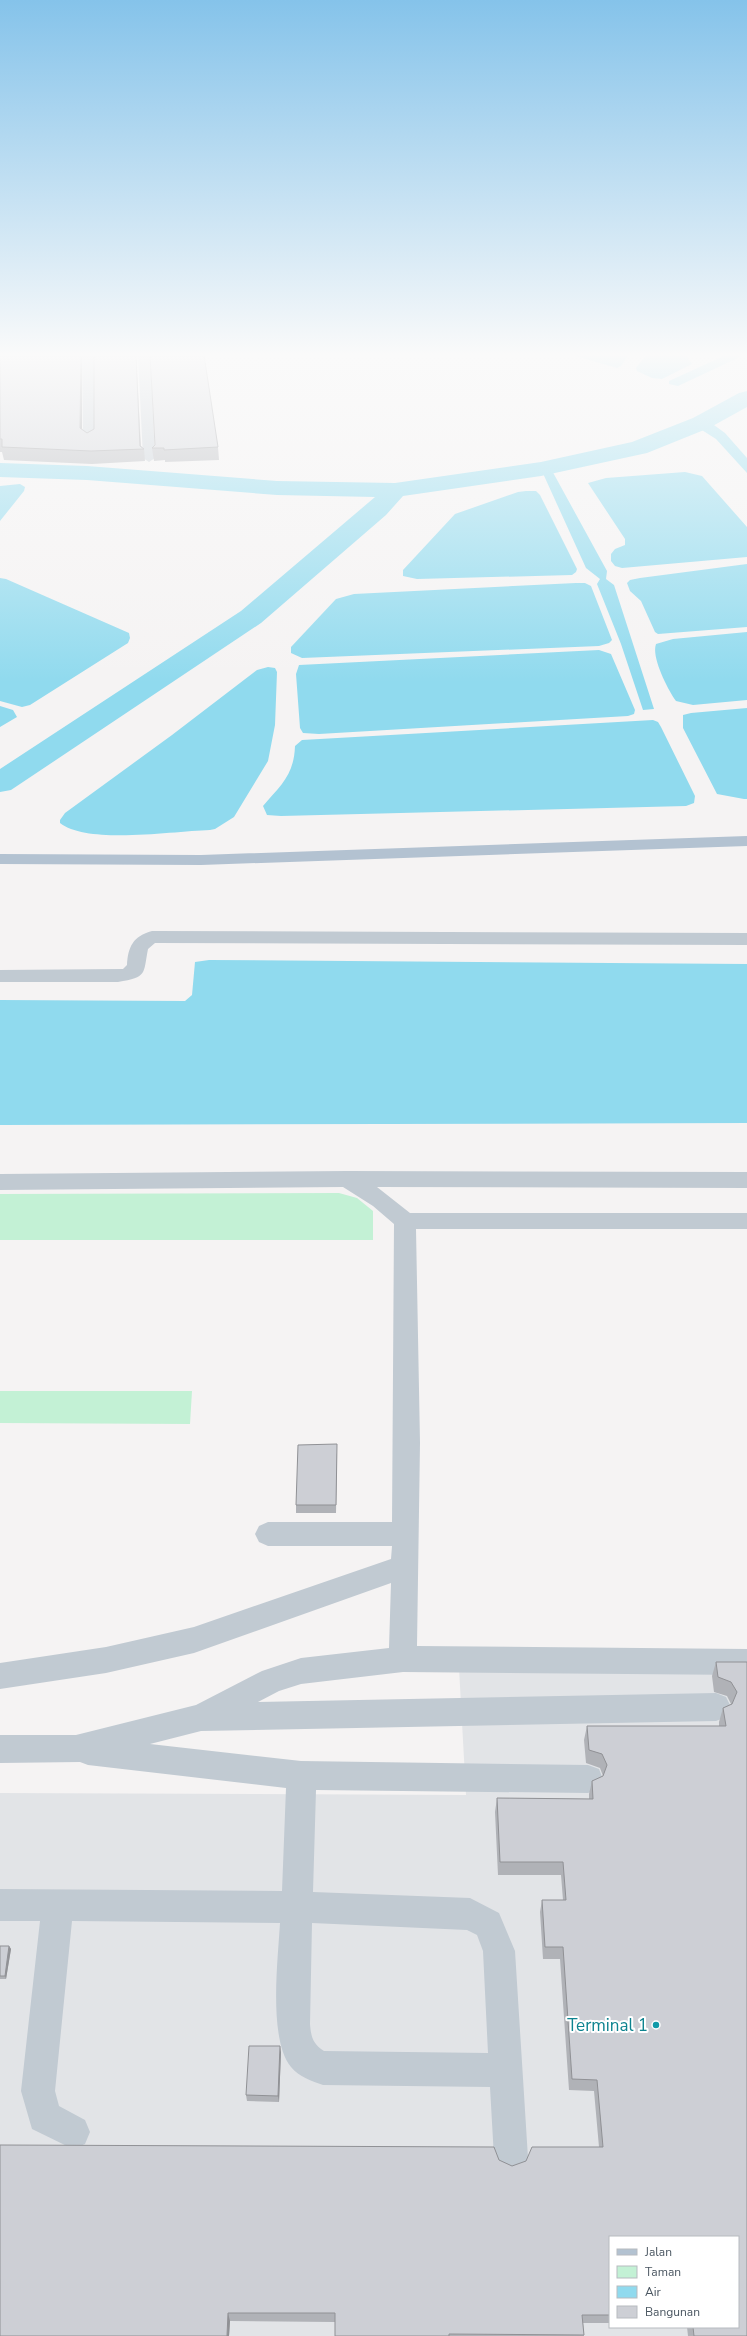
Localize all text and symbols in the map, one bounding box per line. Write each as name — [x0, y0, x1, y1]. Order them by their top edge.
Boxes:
place label: Terminal 1 — [567, 2014, 648, 2037]
marker: Terminal 1 — [651, 2020, 661, 2030]
legend — [609, 2236, 739, 2328]
text: Jalan — [644, 2244, 672, 2260]
text: Taman — [645, 2264, 681, 2280]
text: Air — [645, 2284, 662, 2300]
text: Bangunan — [645, 2304, 700, 2320]

